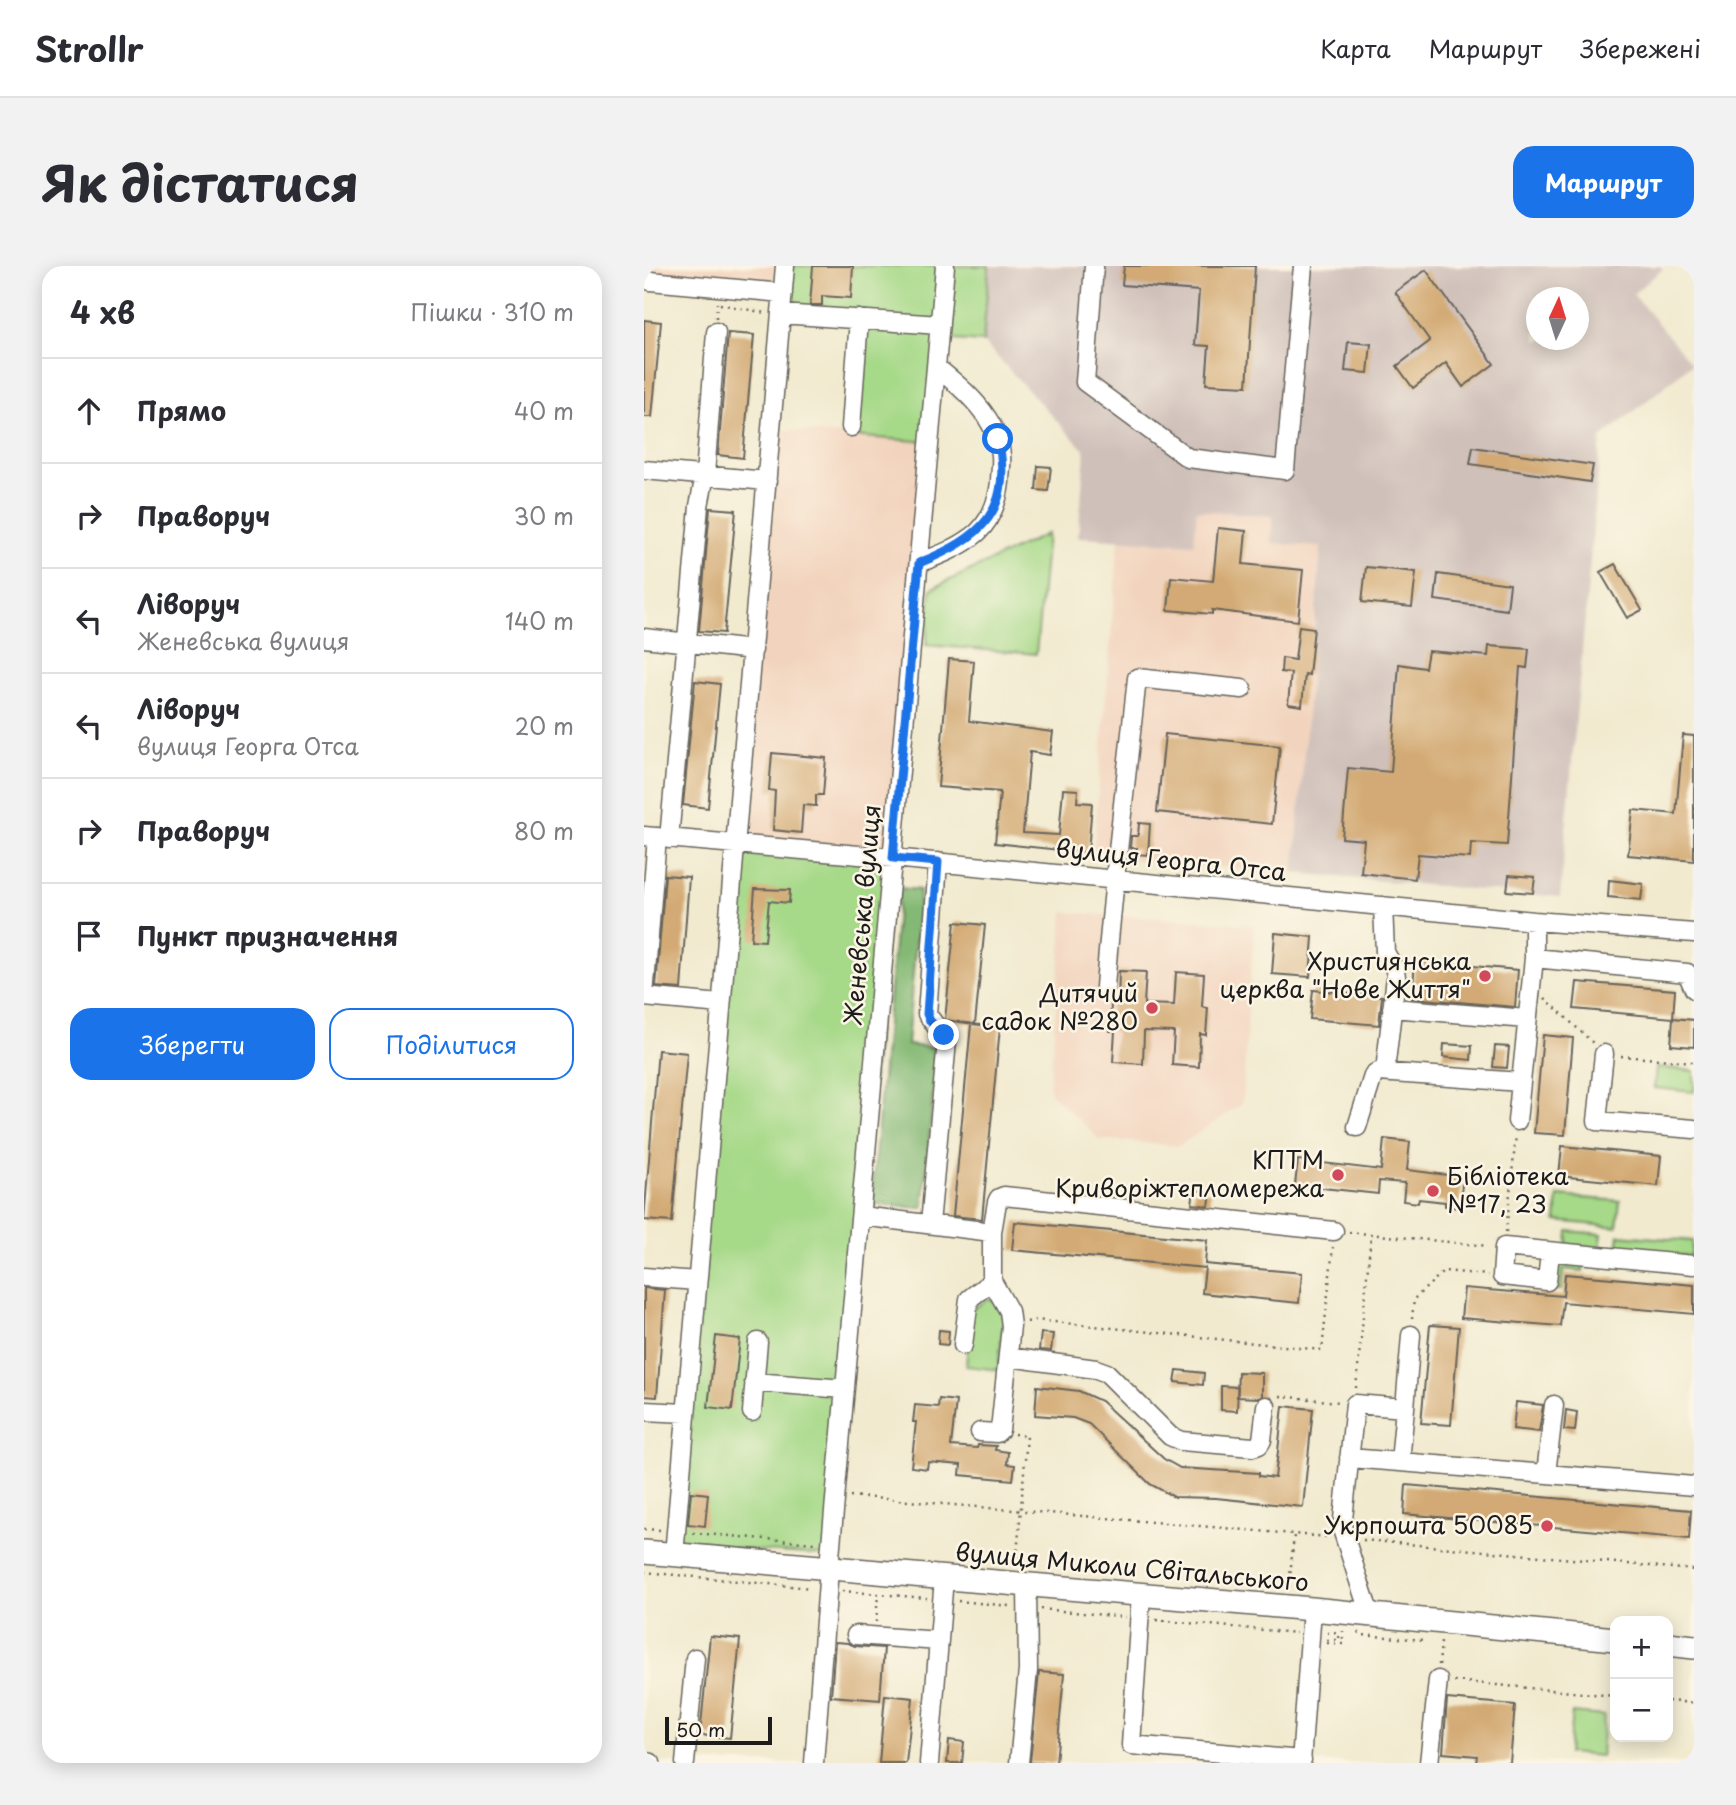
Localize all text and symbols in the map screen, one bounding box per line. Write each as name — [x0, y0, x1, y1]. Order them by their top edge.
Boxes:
text: Strollr — [35, 23, 144, 73]
text: Карта — [1320, 30, 1391, 66]
text: Маршрут — [1429, 30, 1542, 66]
text: Збережені — [1580, 30, 1701, 66]
text: Як дістатися — [42, 145, 359, 219]
button: Маршрут — [1513, 146, 1694, 218]
north arrow — [1526, 287, 1589, 350]
text: 4 хв — [70, 289, 135, 334]
text: Пішки · 310 m — [411, 294, 574, 329]
text: Прямо — [137, 391, 226, 430]
icon: ahead — [70, 392, 108, 430]
text: 40 m — [514, 393, 574, 428]
route start — [982, 423, 1013, 454]
text: Праворуч — [137, 496, 270, 535]
icon: right — [70, 497, 108, 535]
text: 30 m — [513, 498, 574, 533]
text: Ліворуч — [137, 584, 240, 623]
icon: left — [70, 602, 108, 640]
text: 140 m — [505, 603, 574, 638]
text: Женевська вулиця — [137, 623, 350, 658]
text: Ліворуч — [137, 689, 240, 728]
icon: left — [70, 707, 108, 745]
text: 20 m — [515, 708, 574, 743]
text: вулиця Георга Отса — [137, 728, 359, 763]
street label: Женевська вулиця — [833, 803, 889, 1027]
text: Праворуч — [137, 811, 270, 850]
icon: right — [70, 812, 108, 850]
text: 80 m — [514, 813, 574, 848]
street label: вулиця Георга Отса — [1054, 829, 1288, 889]
text: Пункт призначення — [137, 916, 398, 955]
icon: arrive — [70, 917, 108, 955]
place label: Християнська церква "Нове Життя" — [1220, 942, 1471, 1006]
marker: Християнська церква "Нове Життя" — [1477, 968, 1493, 984]
place label: Дитячий садок №280 — [982, 974, 1138, 1038]
marker: Дитячий садок №280 — [1144, 1000, 1160, 1016]
button: Зберегти — [70, 1008, 315, 1080]
button: Поділитися — [329, 1008, 574, 1080]
route end — [928, 1019, 959, 1050]
place label: КПТМ Криворіжтепломережа — [1055, 1141, 1324, 1205]
place label: Бібліотека №17, 23 — [1447, 1157, 1569, 1221]
marker: КПТМ Криворіжтепломережа — [1330, 1167, 1346, 1183]
marker: Бібліотека №17, 23 — [1425, 1183, 1441, 1199]
place label: Укрпошта 50085 — [1324, 1506, 1533, 1542]
marker: Укрпошта 50085 — [1539, 1518, 1555, 1534]
street label: вулиця Миколи Світальського — [954, 1533, 1310, 1599]
map controls — [1610, 1616, 1673, 1742]
button: + — [1610, 1616, 1673, 1679]
button: − — [1610, 1679, 1673, 1742]
scale bar — [665, 1714, 772, 1746]
text: 50 m — [676, 1715, 725, 1743]

